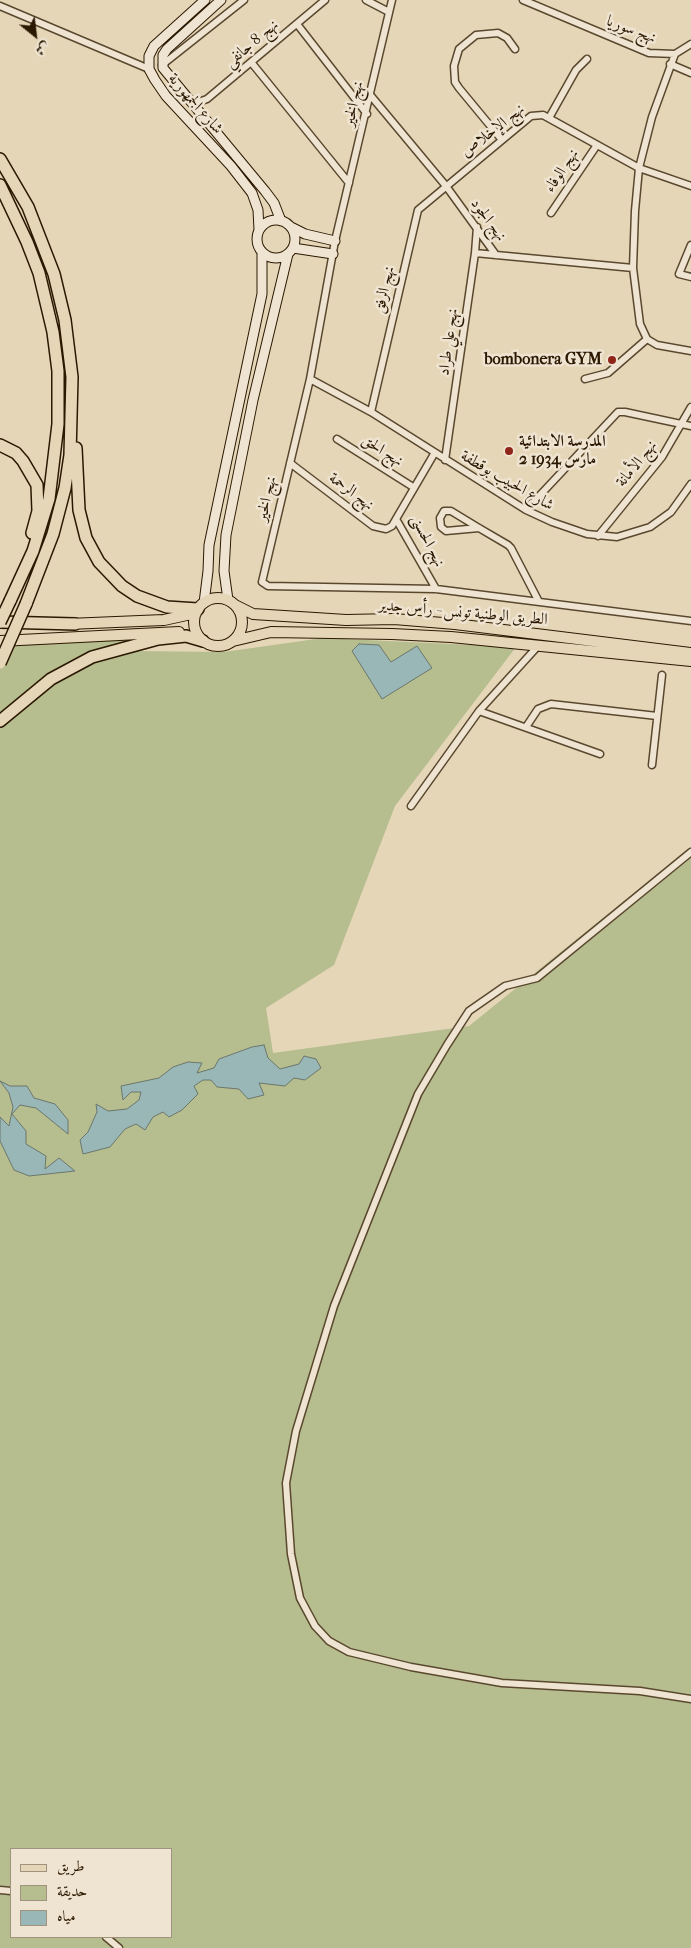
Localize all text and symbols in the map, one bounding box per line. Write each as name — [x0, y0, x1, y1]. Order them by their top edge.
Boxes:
north arrow — [10, 10, 60, 60]
street label: نهج سوريا — [603, 12, 659, 48]
street label: نهج 8 جانفي — [221, 16, 283, 72]
text: ش — [32, 38, 53, 59]
street label: شارع الجمهورية — [163, 70, 227, 138]
street label: نهج الخير — [339, 79, 369, 129]
street label: نهج الإخلاص — [457, 100, 529, 162]
street label: نهج الوفاء — [541, 146, 583, 196]
street label: نهج الجود — [466, 195, 510, 245]
street label: نهج الرفق — [370, 264, 400, 316]
street label: نهج علي طراد — [435, 307, 463, 377]
place label: bombonera GYM — [484, 350, 602, 370]
marker: bombonera GYM — [606, 354, 618, 366]
street label: نهج الحق — [358, 431, 406, 471]
place label: المدرسة الابتدائية 2 مارس 1934 — [519, 432, 606, 470]
street label: نهج الأمانة — [612, 437, 662, 491]
marker: المدرسة الابتدائية 2 مارس 1934 — [503, 445, 515, 457]
street label: شارع الحبيب بوقطفة — [457, 447, 557, 515]
street label: نهج الرحمة — [325, 469, 377, 515]
street label: نهج الخير — [252, 474, 282, 524]
street label: نهج الحسنى — [406, 511, 448, 571]
street label: الطريق الوطنية تونس - رأس جدير — [378, 596, 548, 630]
legend — [10, 1848, 172, 1938]
text: طريق — [57, 1857, 84, 1875]
text: حديقة — [57, 1882, 87, 1900]
text: مياه — [57, 1907, 75, 1925]

